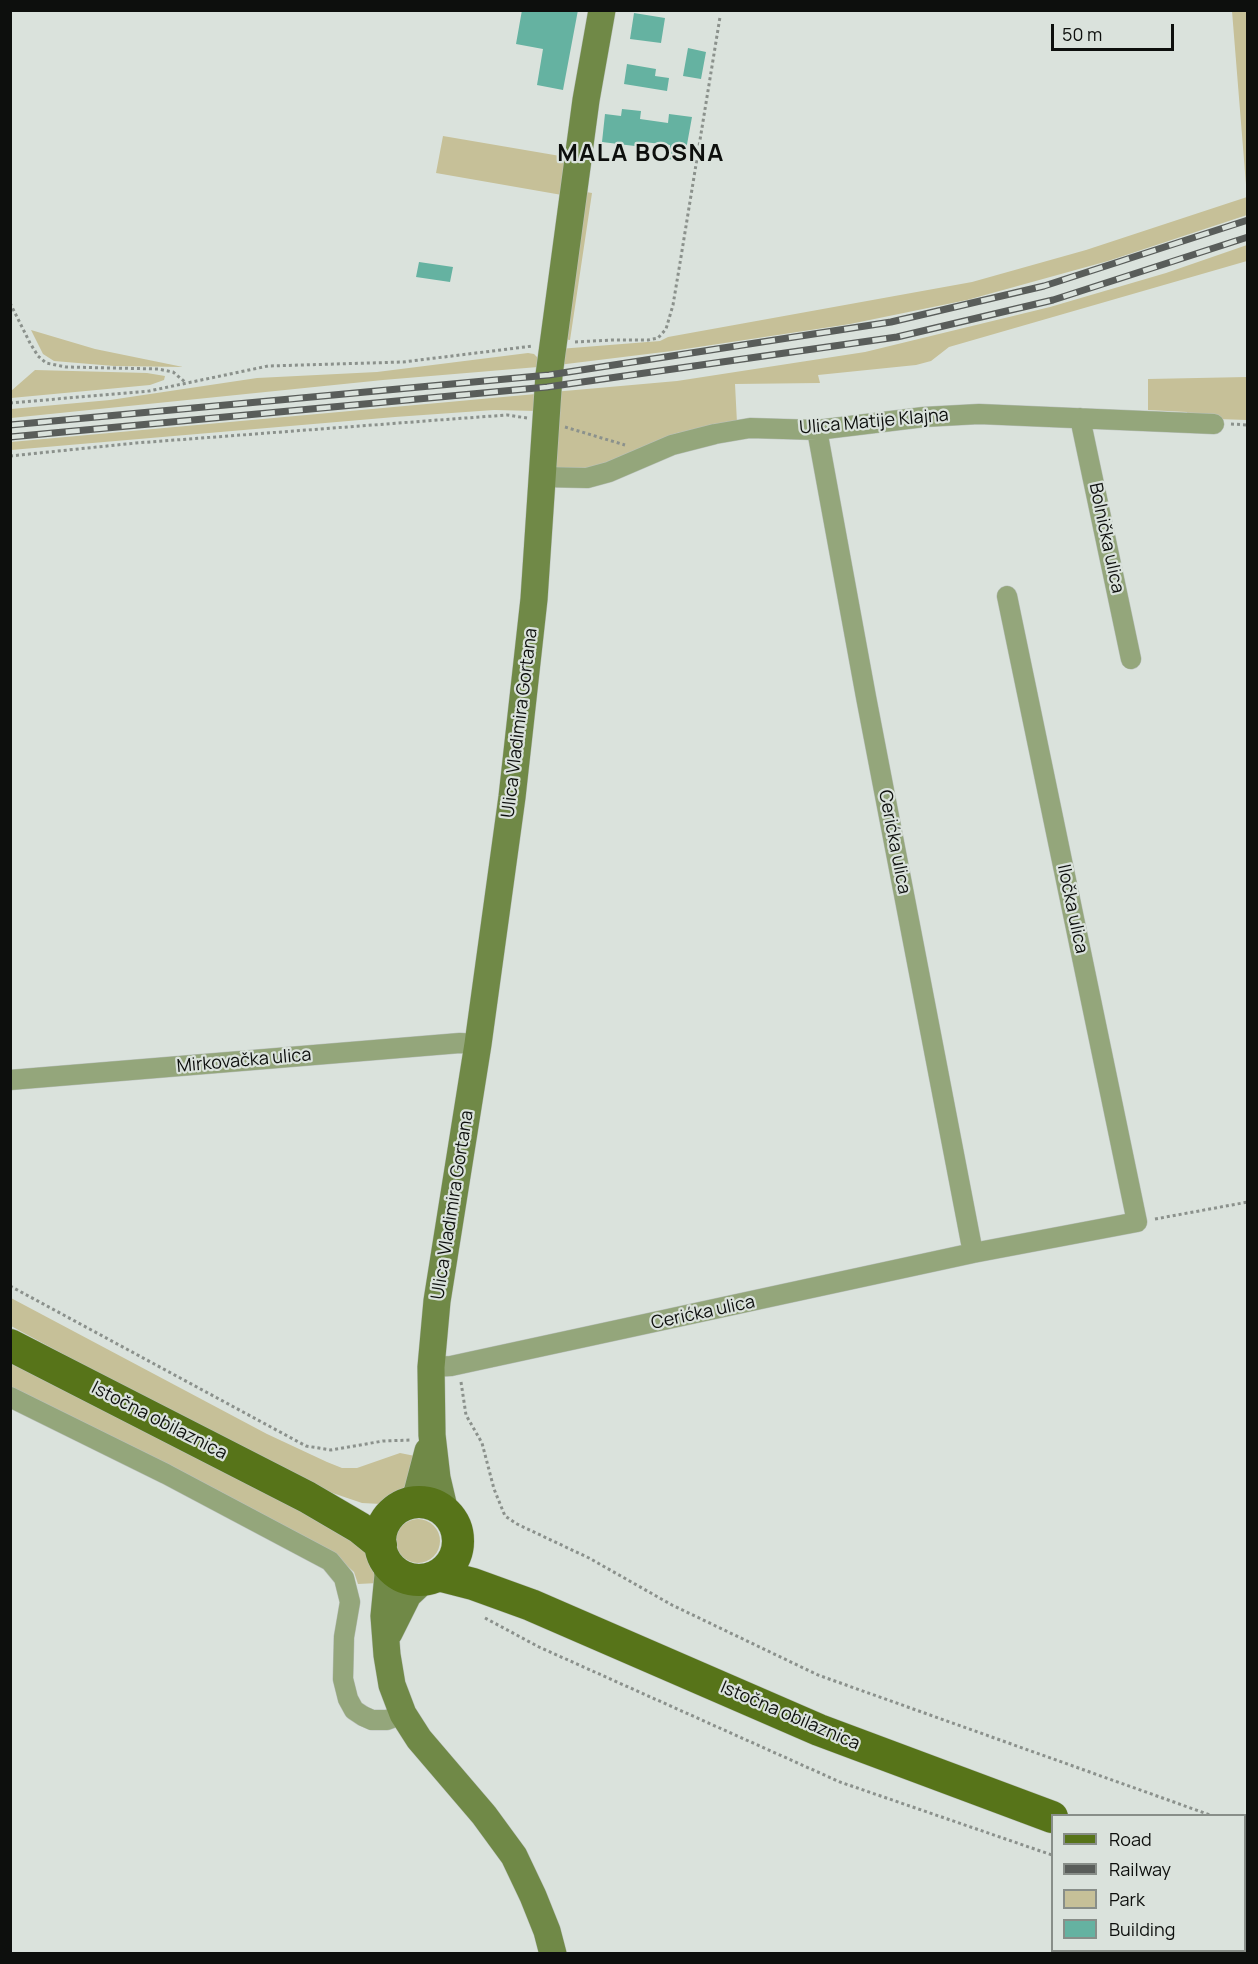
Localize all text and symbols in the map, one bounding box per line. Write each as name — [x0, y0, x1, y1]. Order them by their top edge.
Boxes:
scale bar — [1054, 12, 1177, 50]
text: 50 m — [1062, 22, 1102, 46]
district label: MALA BOSNA — [557, 140, 725, 168]
street label: Ulica Matije Klajna — [798, 405, 950, 439]
street label: Bolnička ulica — [1084, 481, 1128, 595]
street label: Ulica Vladimira Gortana — [498, 627, 542, 819]
street label: Cerićka ulica — [873, 788, 915, 896]
street label: Iločka ulica — [1052, 862, 1092, 956]
street label: Mirkovačka ulica — [176, 1044, 312, 1078]
street label: Ulica Vladimira Gortana — [427, 1109, 479, 1301]
street label: Cerićka ulica — [649, 1291, 757, 1335]
street label: Istočna obilaznica — [88, 1377, 230, 1465]
street label: Istočna obilaznica — [717, 1677, 863, 1755]
legend — [1051, 1814, 1246, 1952]
text: Road — [1109, 1827, 1152, 1851]
text: Railway — [1109, 1857, 1171, 1881]
text: Park — [1109, 1887, 1145, 1911]
text: Building — [1109, 1917, 1175, 1941]

